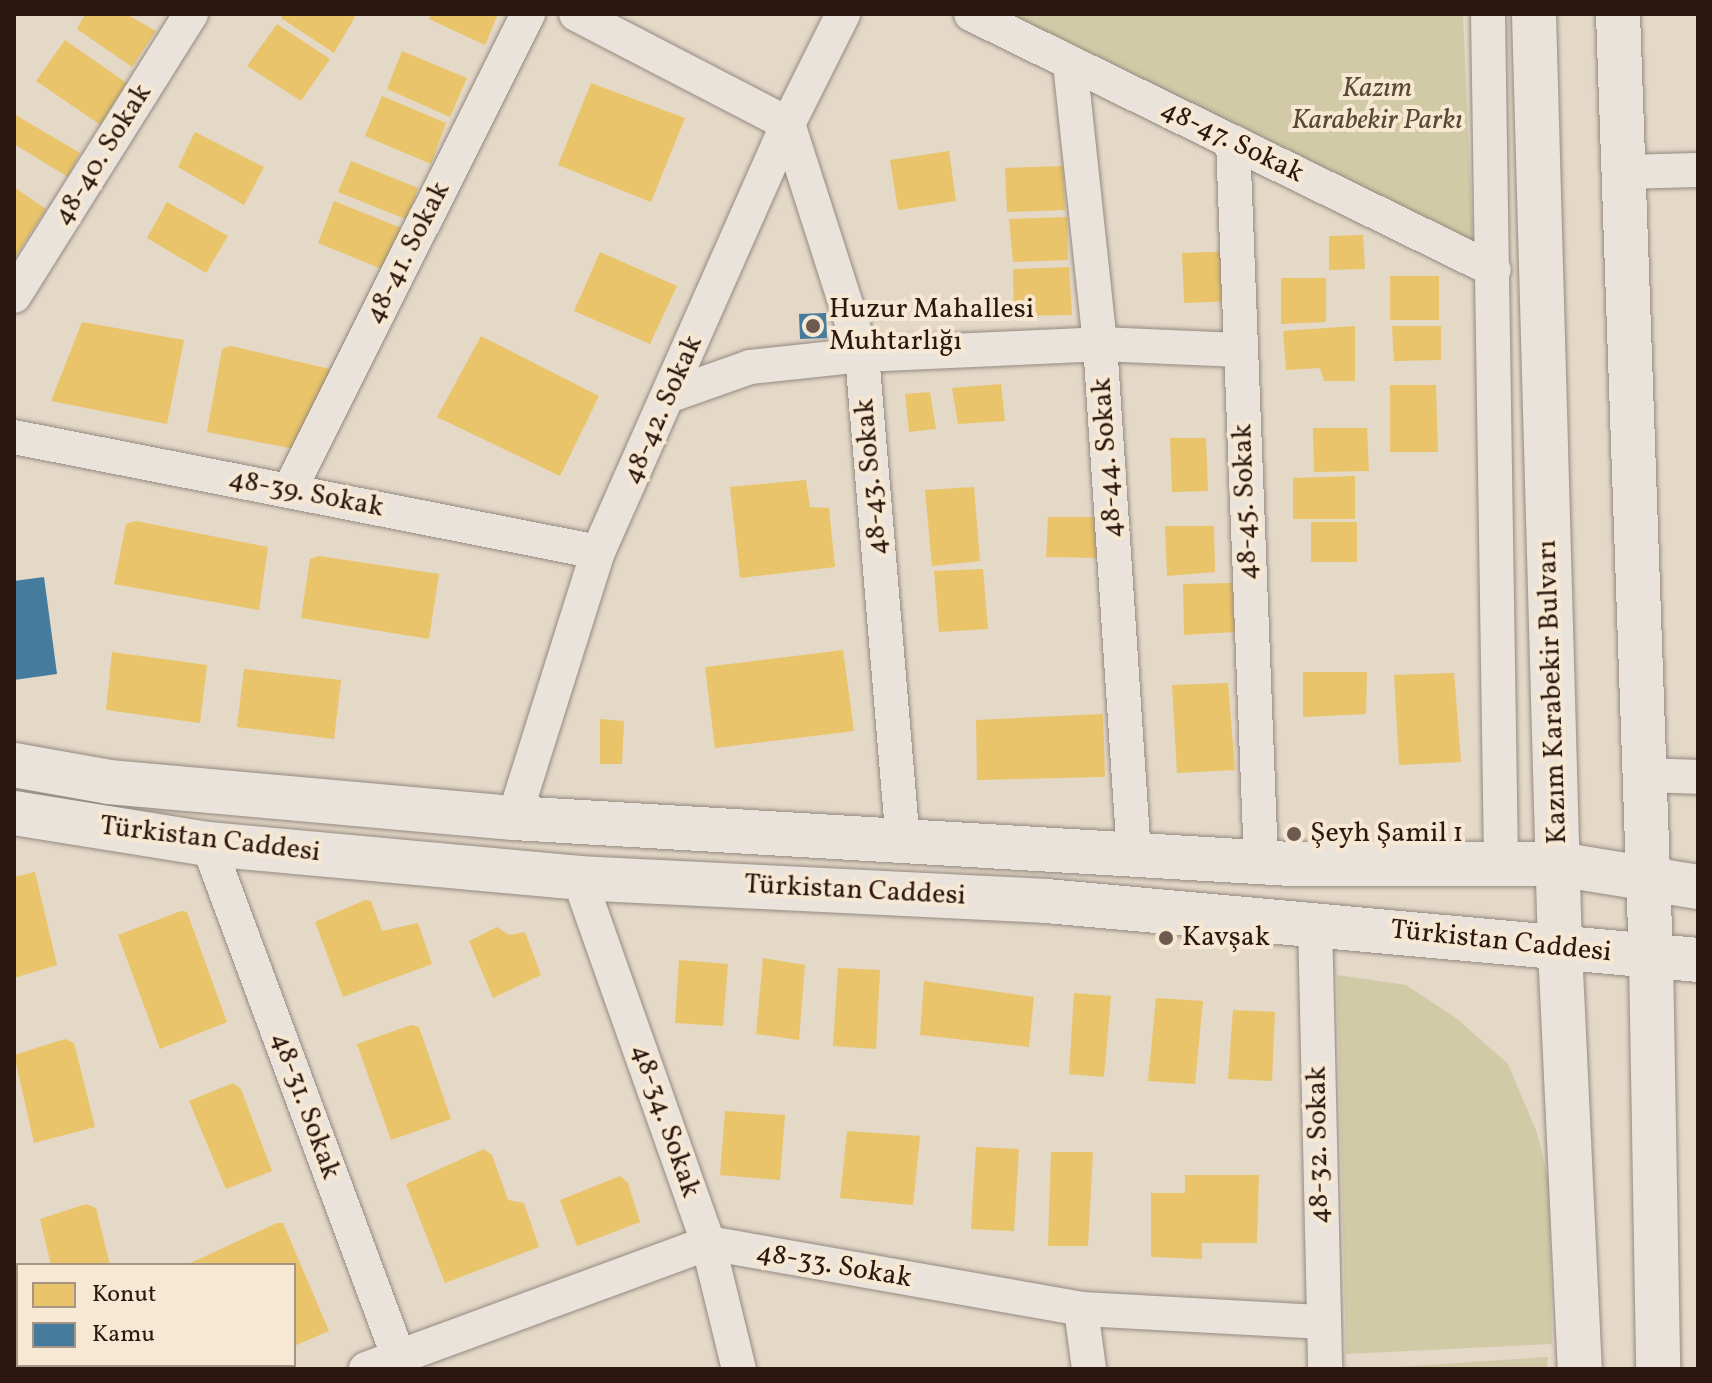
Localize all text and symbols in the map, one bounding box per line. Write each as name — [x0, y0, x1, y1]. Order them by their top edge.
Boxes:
park label: Kazım Karabekir Parkı — [1292, 72, 1462, 138]
street label: 48-40. Sokak — [46, 78, 160, 232]
street label: 48-47. Sokak — [1155, 93, 1309, 191]
street label: 48-41. Sokak — [358, 176, 458, 330]
place label: Huzur Mahallesi Muhtarlığı — [829, 293, 1034, 359]
marker: Huzur Mahallesi Muhtarlığı — [804, 317, 822, 335]
street label: 48-42. Sokak — [615, 330, 711, 490]
street label: 48-44. Sokak — [1086, 377, 1130, 539]
street label: 48-43. Sokak — [848, 397, 896, 557]
street label: 48-45. Sokak — [1226, 423, 1266, 581]
street label: 48-39. Sokak — [226, 463, 386, 525]
street label: Kazım Karabekir Bulvarı — [1531, 539, 1575, 845]
street label: Türkistan Caddesi — [98, 810, 322, 870]
place label: Şeyh Şamil 1 — [1310, 817, 1463, 851]
marker: Şeyh Şamil 1 — [1285, 825, 1303, 843]
street label: Türkistan Caddesi — [743, 868, 967, 914]
street label: Türkistan Caddesi — [1389, 914, 1613, 970]
place label: Kavşak — [1182, 921, 1270, 955]
marker: Kavşak — [1157, 929, 1175, 947]
street label: 48-31. Sokak — [263, 1028, 347, 1184]
street label: 48-34. Sokak — [623, 1040, 707, 1202]
street label: 48-32. Sokak — [1301, 1066, 1337, 1224]
street label: 48-33. Sokak — [754, 1236, 914, 1296]
legend — [16, 1263, 296, 1367]
text: Konut — [92, 1278, 156, 1312]
text: Kamu — [92, 1318, 155, 1352]

